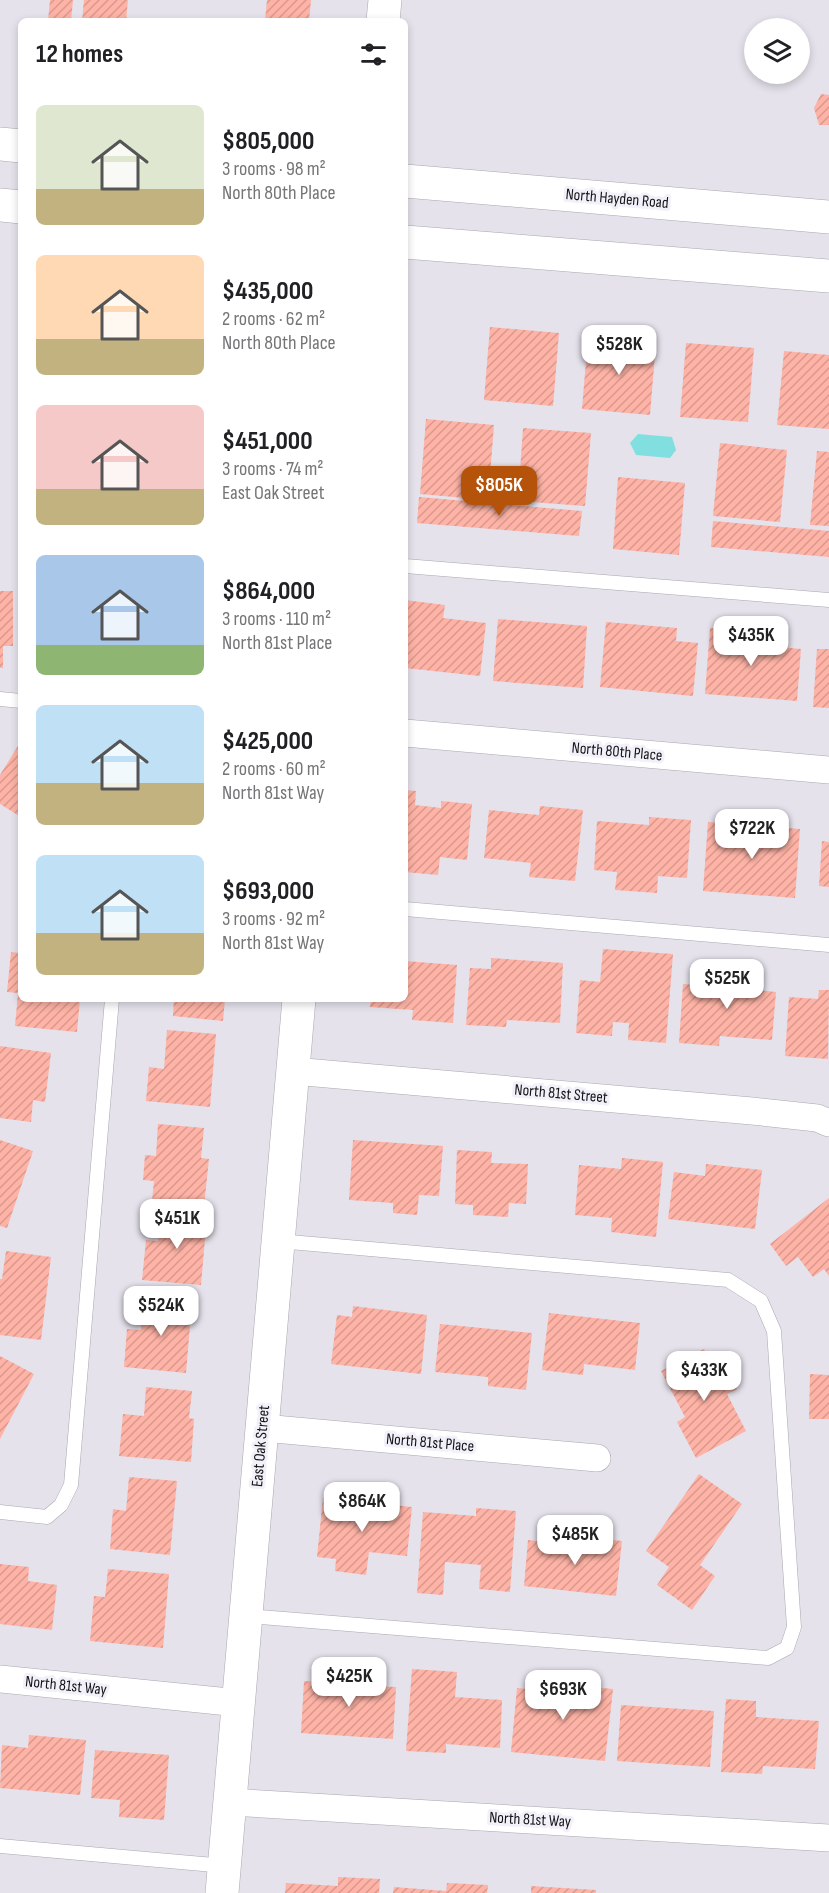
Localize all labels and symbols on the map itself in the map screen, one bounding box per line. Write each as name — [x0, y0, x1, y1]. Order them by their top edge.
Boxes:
street label: North Hayden Road — [565, 185, 669, 213]
pin: $528K — [577, 325, 661, 376]
pin: $805K — [457, 466, 541, 517]
pin: $435K — [709, 616, 793, 667]
street label: North 80th Place — [571, 739, 663, 765]
pin: $722K — [710, 809, 794, 860]
pin: $525K — [685, 959, 769, 1010]
street label: North 81st Street — [514, 1080, 608, 1108]
pin: $451K — [135, 1199, 219, 1250]
pin: $524K — [119, 1286, 203, 1337]
pin: $433K — [662, 1351, 746, 1402]
street label: East Oak Street — [248, 1404, 274, 1488]
street label: North 81st Place — [385, 1430, 475, 1456]
pin: $864K — [320, 1482, 404, 1533]
pin: $485K — [533, 1515, 617, 1566]
pin: $425K — [307, 1657, 391, 1708]
pin: $693K — [521, 1670, 605, 1721]
street label: North 81st Way — [24, 1672, 108, 1700]
street label: North 81st Way — [489, 1808, 571, 1832]

